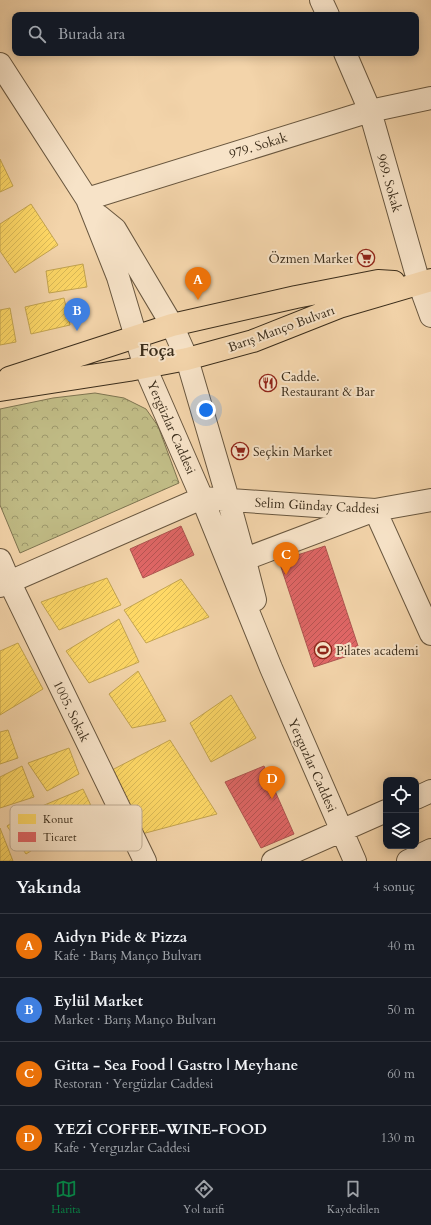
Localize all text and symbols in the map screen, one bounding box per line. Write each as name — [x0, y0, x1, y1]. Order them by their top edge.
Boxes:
search box — [12, 12, 419, 56]
icon: search — [26, 23, 48, 45]
text: Burada ara — [58, 24, 125, 44]
street label: 979. Sokak — [227, 129, 290, 163]
street label: 969. Sokak — [372, 152, 406, 215]
supermarket icon: Özmen Market — [356, 248, 376, 268]
place label: Özmen Market — [269, 250, 353, 268]
pin: A — [185, 267, 211, 300]
pin: B — [64, 298, 90, 331]
street label: Barış Manço Bulvarı — [226, 301, 337, 357]
district label: Foça — [139, 339, 176, 362]
place label: Cadde. Restaurant & Bar — [281, 368, 375, 401]
restaurant icon: Cadde. Restaurant & Bar — [258, 373, 278, 393]
street label: Yergüzlar Caddesi — [142, 378, 200, 478]
your location — [196, 400, 216, 420]
supermarket icon: Seçkin Market — [230, 441, 250, 461]
place label: Seçkin Market — [253, 443, 332, 461]
street label: Selim Günday Caddesi — [254, 494, 380, 518]
pin: C — [273, 542, 299, 575]
sports icon: Pilates academi — [313, 640, 333, 660]
place label: Pilates academi — [336, 642, 419, 660]
street label: 1005. Sokak — [48, 678, 94, 745]
street label: Yerguzlar Caddesi — [283, 716, 341, 816]
pin: D — [259, 766, 285, 799]
map controls — [383, 777, 419, 849]
button: locate — [383, 777, 419, 813]
legend — [10, 805, 142, 851]
text: Konut — [43, 812, 73, 827]
button: layers — [383, 813, 419, 849]
text: Ticaret — [43, 830, 77, 845]
text: Yakında — [16, 876, 81, 899]
text: 4 sonuç — [373, 878, 415, 896]
text: Aidyn Pide & Pizza — [54, 927, 187, 947]
text: A — [24, 937, 34, 955]
text: 40 m — [387, 937, 415, 955]
text: Kafe · Barış Manço Bulvarı — [54, 947, 202, 965]
text: Eylül Market — [54, 991, 143, 1011]
text: B — [24, 1001, 34, 1019]
text: 50 m — [387, 1001, 415, 1019]
text: Market · Barış Manço Bulvarı — [54, 1011, 216, 1029]
text: Gitta - Sea Food | Gastro | Meyhane — [54, 1055, 298, 1075]
text: C — [24, 1065, 34, 1083]
text: 60 m — [387, 1065, 415, 1083]
text: Restoran · Yergüzlar Caddesi — [54, 1075, 213, 1093]
text: YEZİ COFFEE-WINE-FOOD — [54, 1119, 267, 1139]
text: D — [23, 1129, 35, 1147]
text: 130 m — [381, 1129, 415, 1147]
text: Kafe · Yerguzlar Caddesi — [54, 1139, 190, 1157]
tab: Harita — [51, 1178, 81, 1217]
tab: Yol tarifi — [183, 1178, 225, 1217]
tab: Kaydedilen — [327, 1178, 380, 1217]

